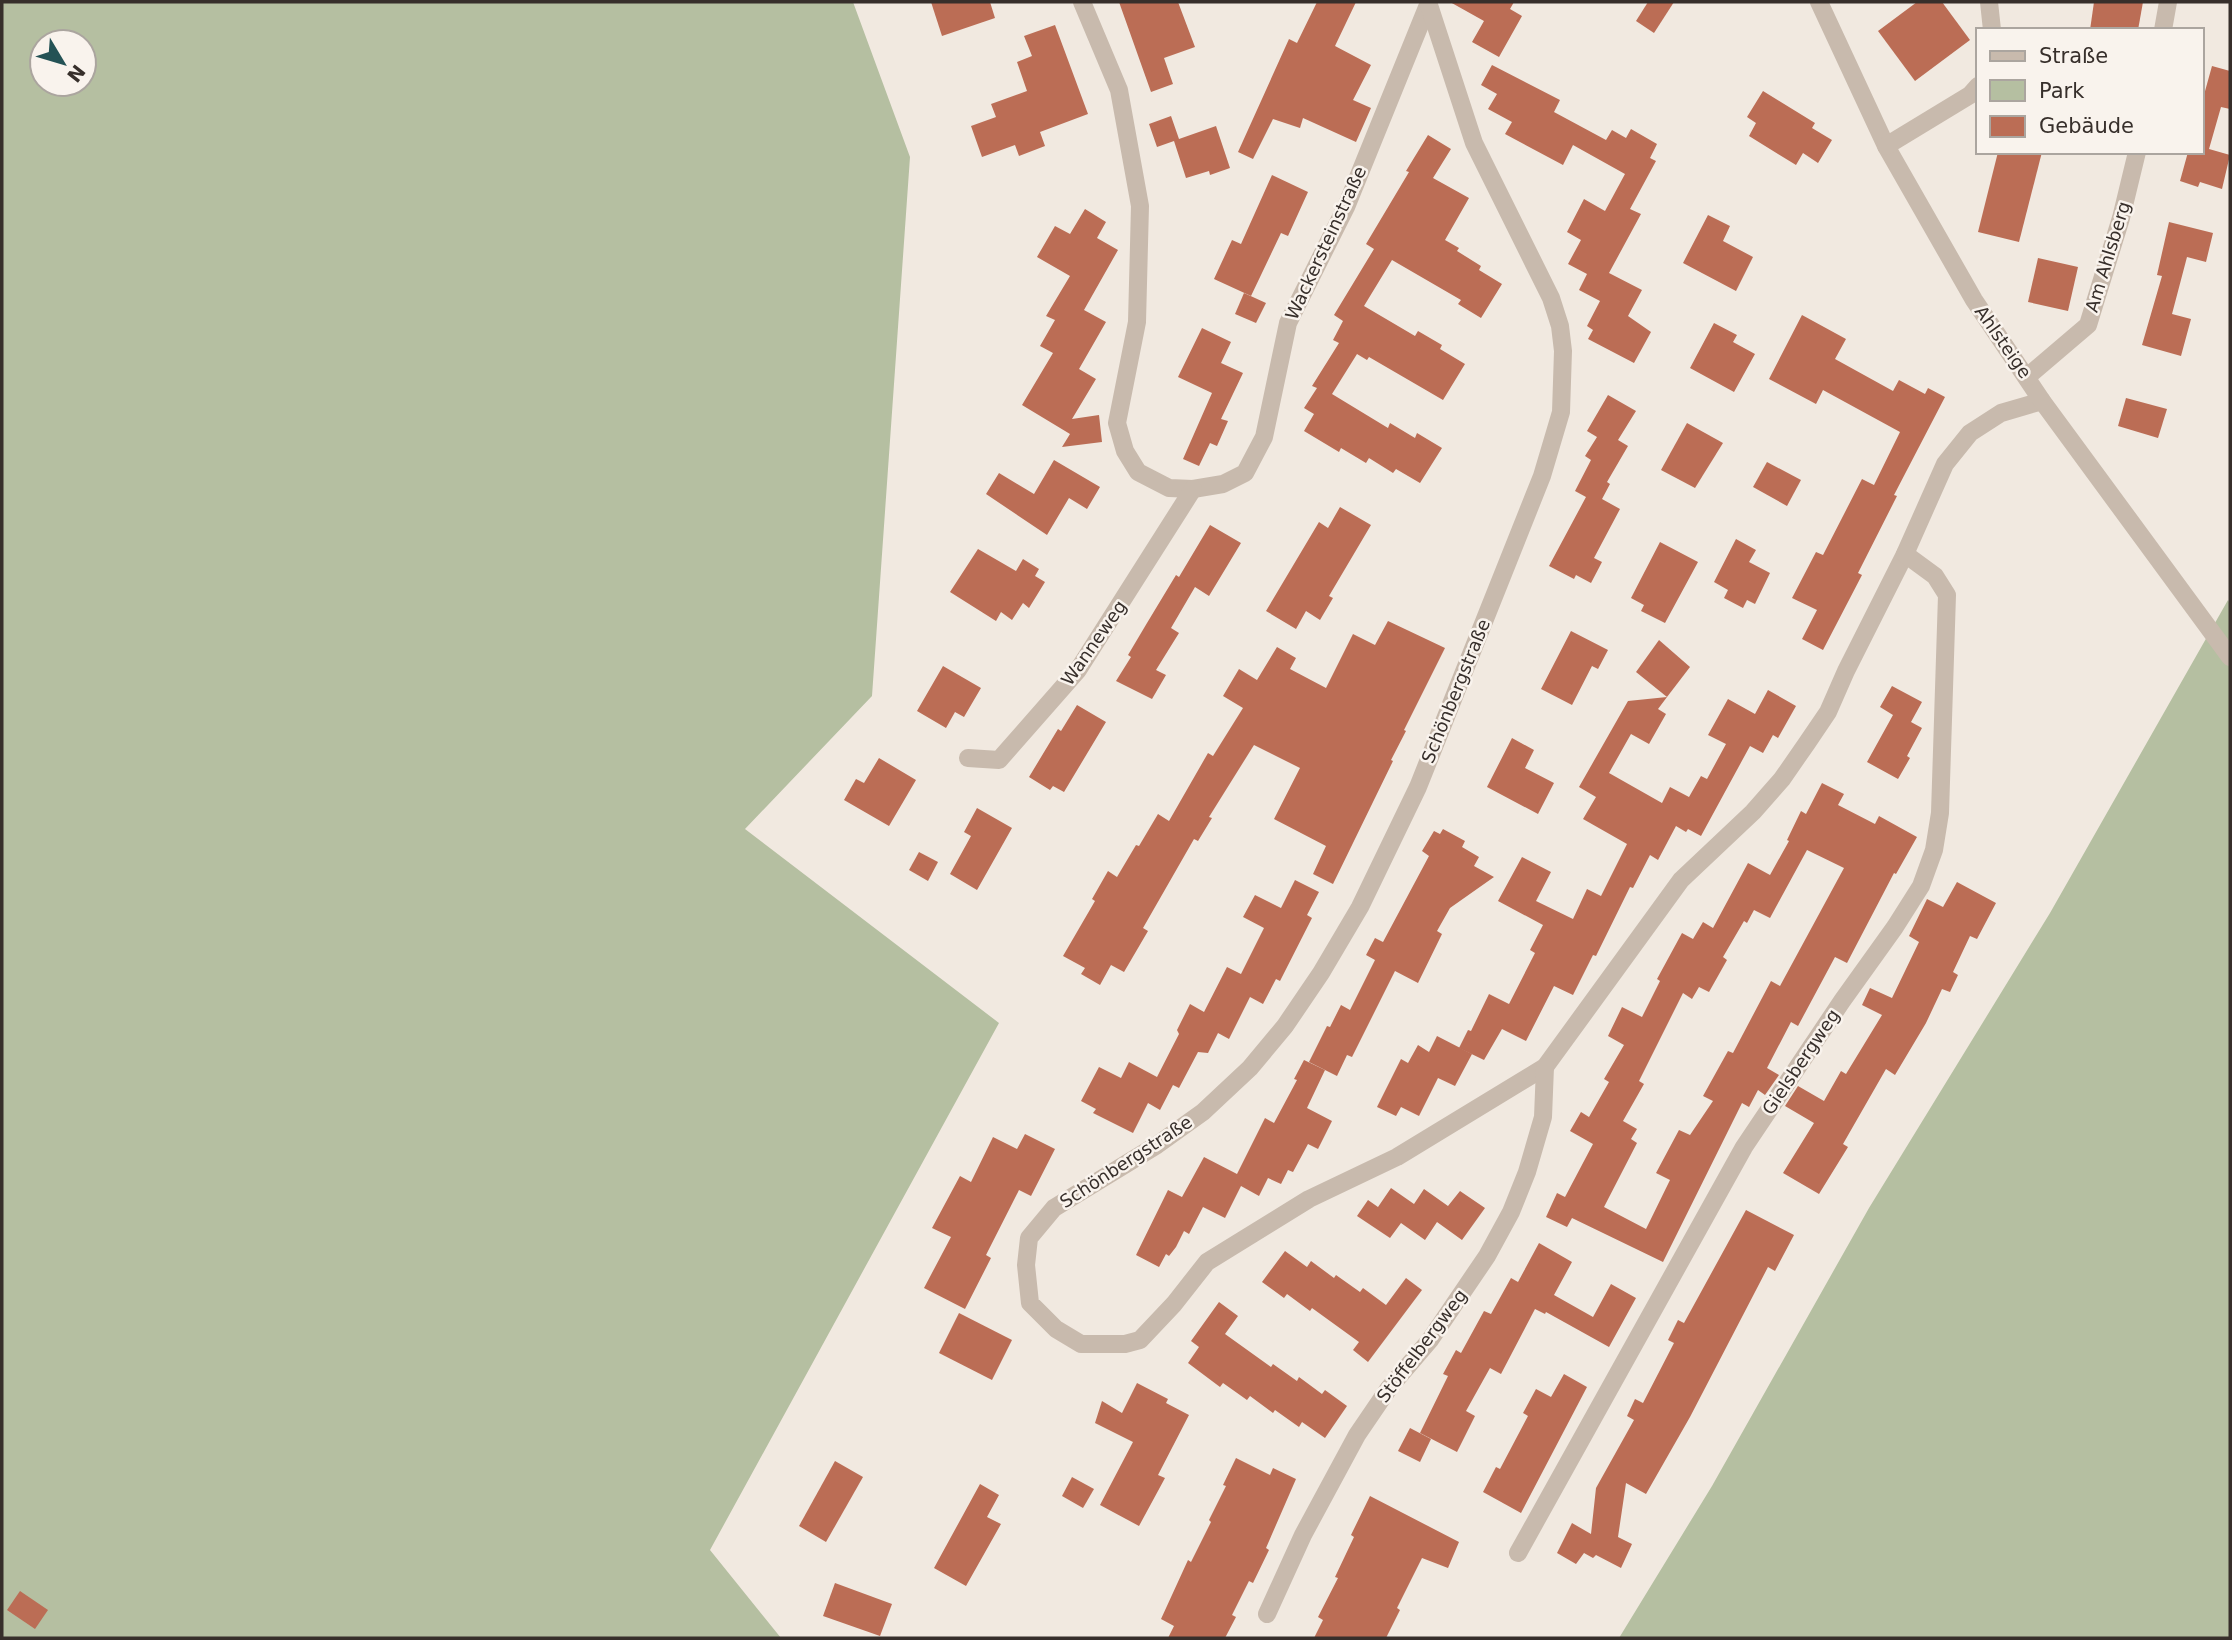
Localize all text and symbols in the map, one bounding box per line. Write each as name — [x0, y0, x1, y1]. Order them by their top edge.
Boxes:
north arrow — [28, 28, 98, 98]
legend — [1976, 28, 2204, 154]
text: Straße — [2039, 44, 2108, 68]
text: N — [63, 60, 90, 87]
text: Park — [2039, 79, 2085, 103]
text: Gebäude — [2039, 114, 2134, 138]
street label: Wackersteinstraße — [1281, 163, 1370, 323]
street label: Am Ahlsberg — [2081, 199, 2134, 315]
street label: Ahlsteige — [1971, 301, 2036, 382]
street label: Wanneweg — [1057, 596, 1131, 689]
street label: Schönbergstraße — [1417, 616, 1494, 766]
street label: Gielsbergweg — [1758, 1005, 1844, 1118]
street label: Schönbergstraße — [1056, 1111, 1196, 1212]
street label: Stöffelbergweg — [1372, 1285, 1471, 1406]

